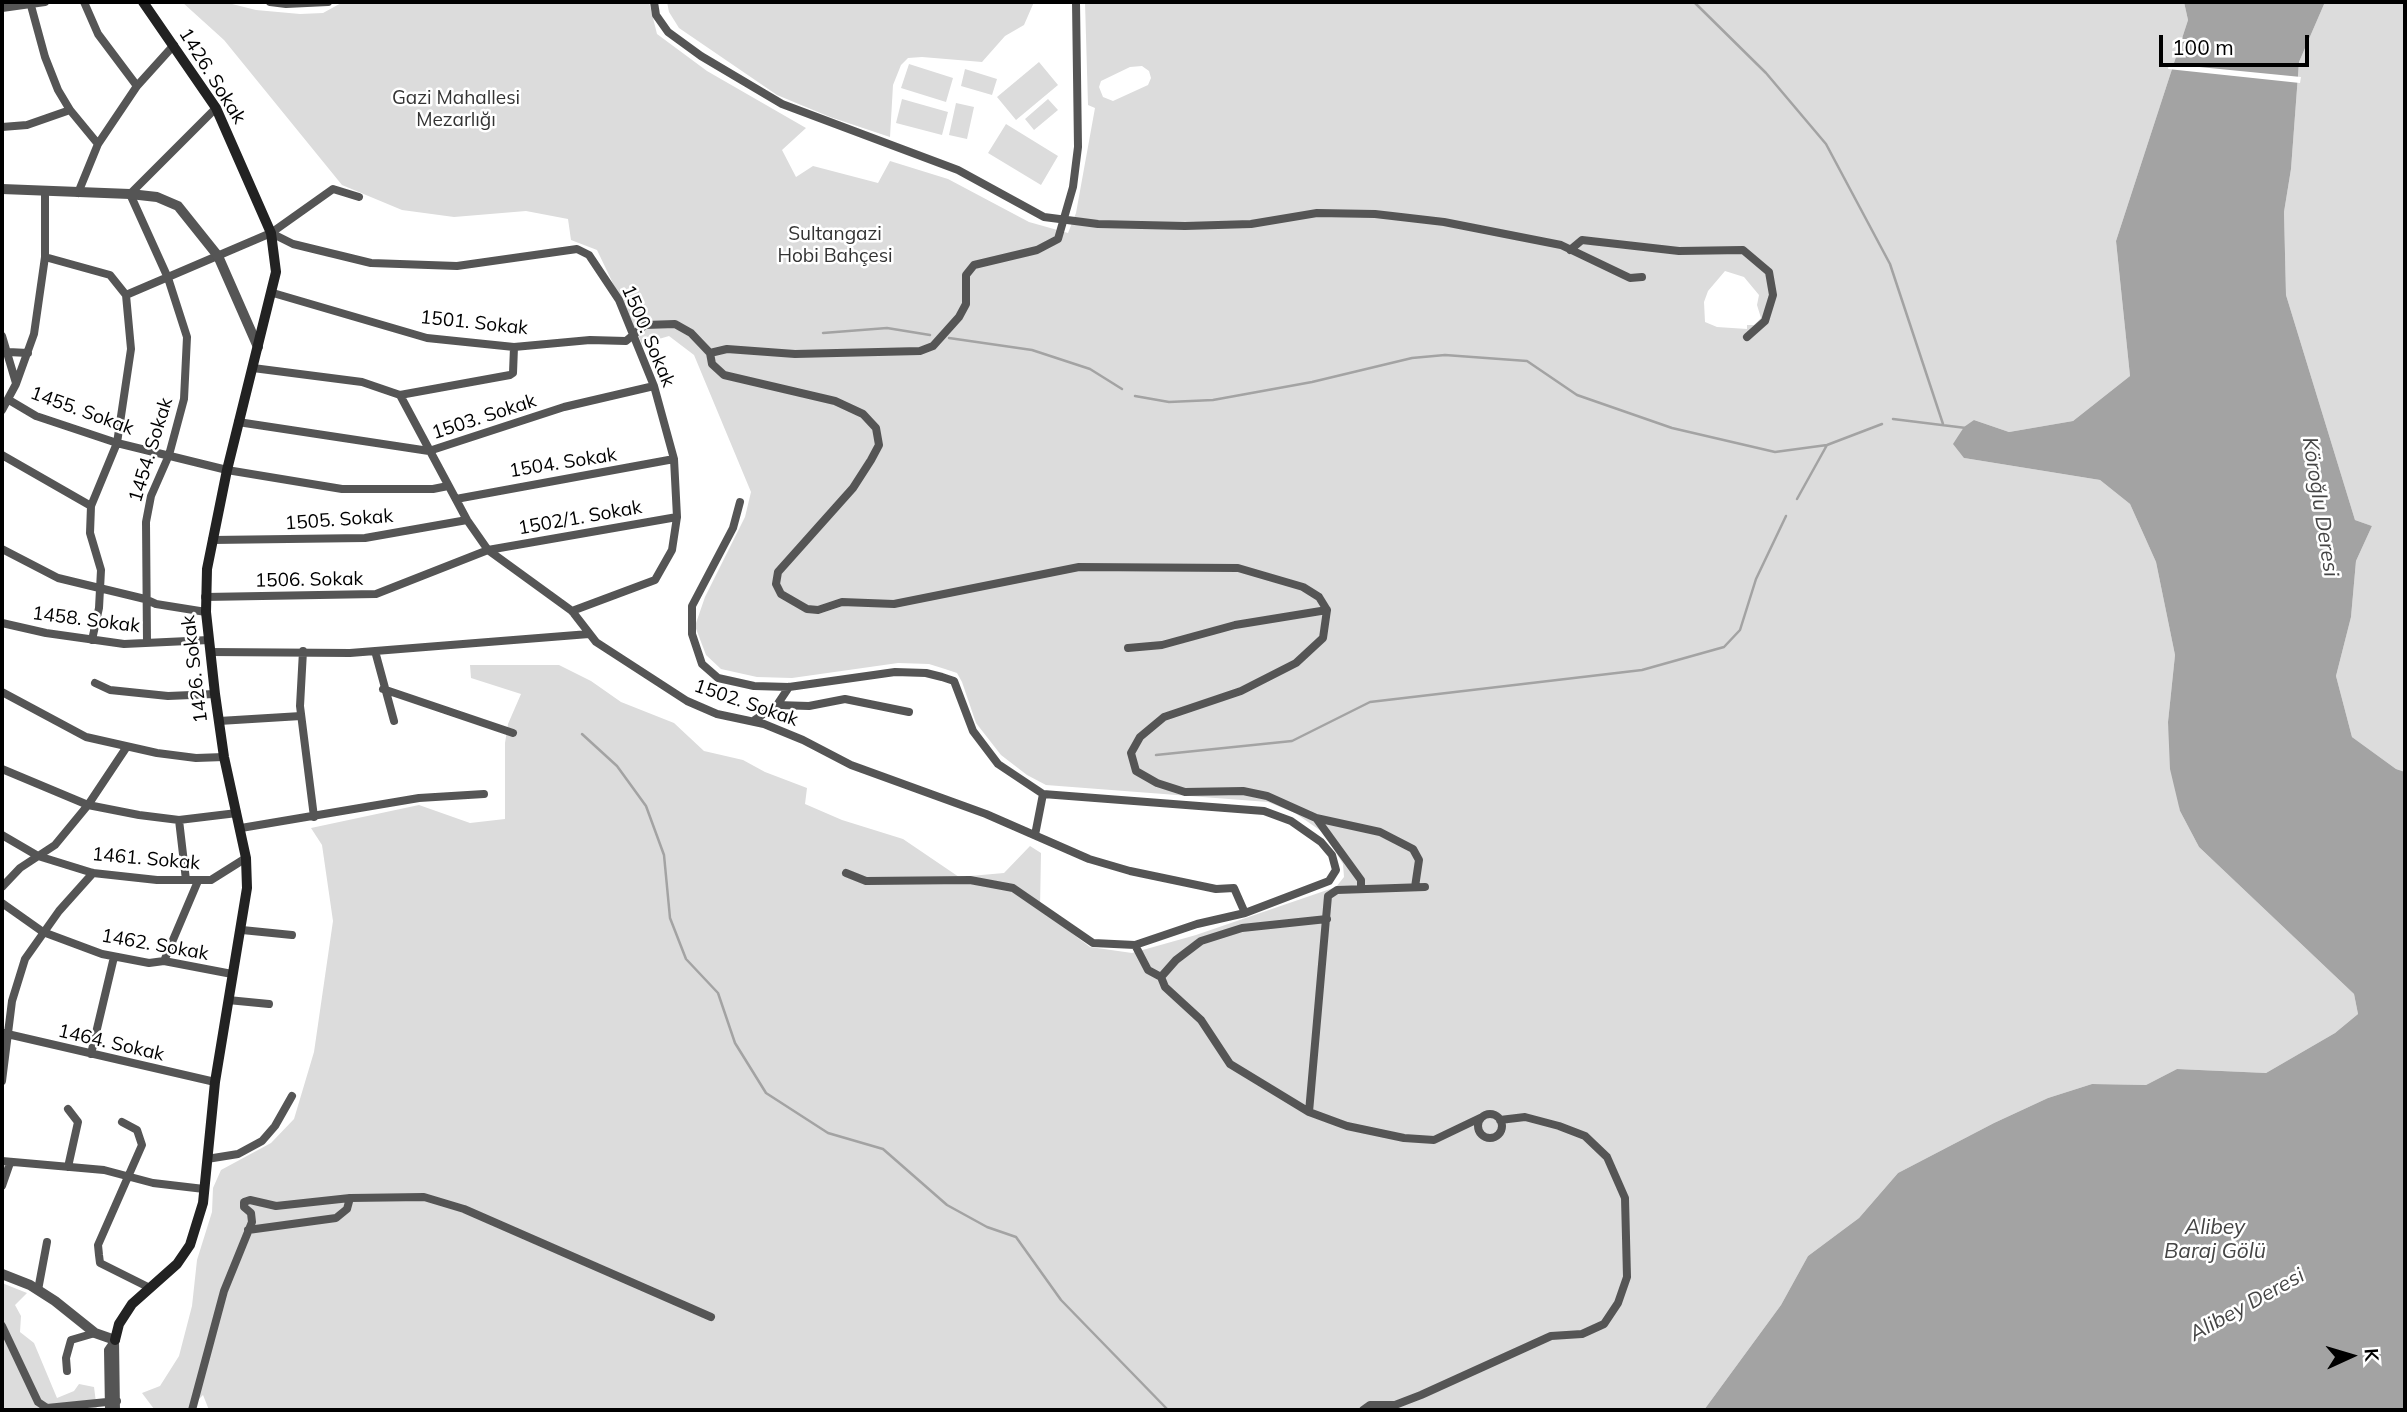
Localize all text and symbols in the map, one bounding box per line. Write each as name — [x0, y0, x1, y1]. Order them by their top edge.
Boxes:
scale bar — [2162, 21, 2312, 65]
street label: 1426. Sokak — [174, 24, 250, 128]
text: 100 m — [2172, 34, 2234, 60]
park label: Gazi Mahallesi Mezarlığı — [392, 87, 520, 131]
park label: Sultangazi Hobi Bahçesi — [777, 223, 893, 267]
street label: 1500. Sokak — [616, 282, 680, 390]
street label: 1501. Sokak — [419, 306, 529, 340]
street label: 1455. Sokak — [27, 382, 137, 440]
street label: 1503. Sokak — [429, 389, 539, 445]
street label: 1454. Sokak — [124, 395, 178, 505]
water label: Köroğlu Deresi — [2297, 435, 2343, 579]
street label: 1504. Sokak — [508, 443, 618, 483]
street label: 1502/1. Sokak — [516, 496, 644, 540]
street label: 1505. Sokak — [284, 505, 394, 535]
street label: 1506. Sokak — [255, 568, 363, 592]
street label: 1458. Sokak — [31, 602, 141, 638]
street label: 1426. Sokak — [177, 614, 213, 724]
street label: 1502. Sokak — [691, 675, 801, 731]
street label: 1461. Sokak — [91, 843, 201, 875]
street label: 1462. Sokak — [100, 924, 210, 966]
street label: 1464. Sokak — [56, 1020, 166, 1066]
water label: Alibey Baraj Gölü — [2164, 1215, 2266, 1265]
water label: Alibey Deresi — [2185, 1263, 2309, 1347]
north arrow — [2316, 1321, 2386, 1391]
text: K — [2360, 1347, 2384, 1362]

